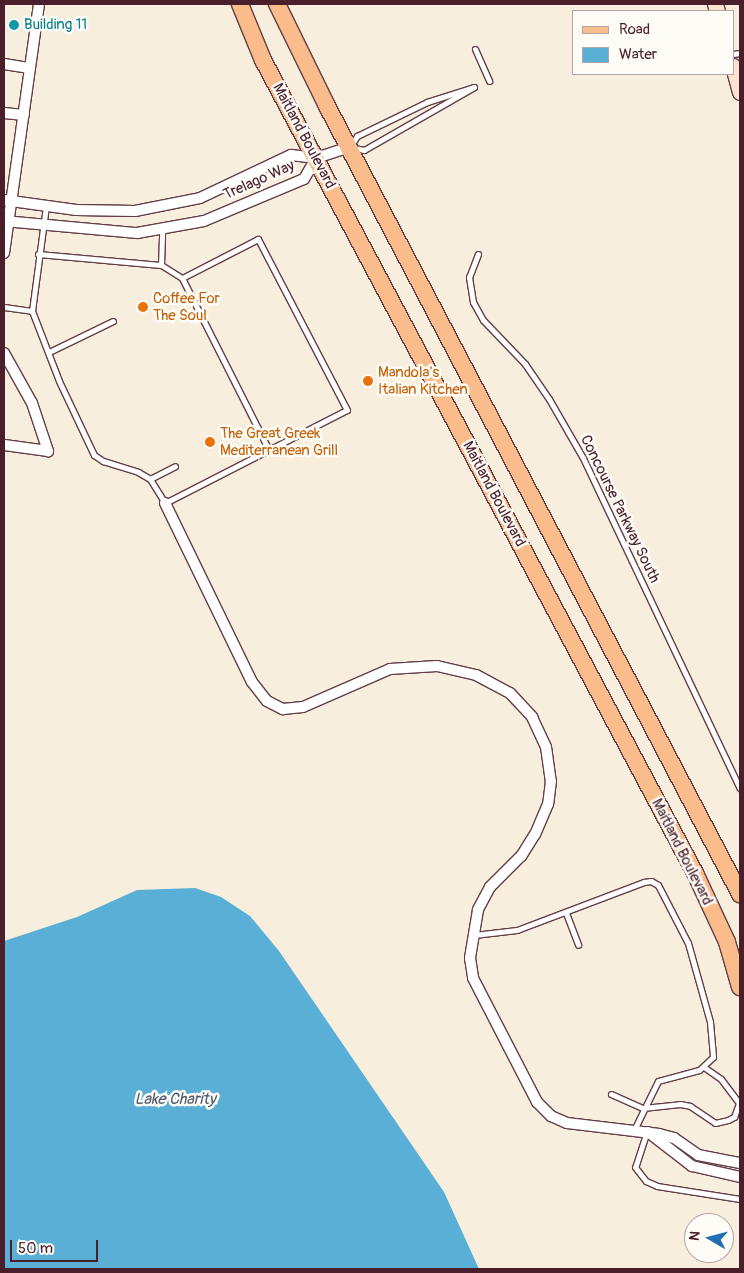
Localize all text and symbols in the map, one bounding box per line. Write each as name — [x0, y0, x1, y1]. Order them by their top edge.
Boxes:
legend — [572, 10, 734, 75]
place label: Building 11 — [24, 16, 87, 34]
marker: Building 11 — [8, 19, 20, 31]
text: Road — [619, 20, 650, 39]
text: Water — [619, 45, 657, 64]
street label: Maitland Boulevard — [269, 80, 339, 192]
street label: Trelago Way — [221, 156, 297, 204]
place label: Coffee For The Soul — [153, 289, 220, 324]
marker: Coffee For The Soul — [137, 301, 149, 313]
place label: Mandola's Italian Kitchen — [378, 363, 468, 398]
marker: Mandola's Italian Kitchen — [362, 375, 374, 387]
place label: The Great Greek Mediterranean Grill — [220, 424, 338, 459]
street label: Concourse Parkway South — [576, 432, 664, 586]
marker: The Great Greek Mediterranean Grill — [204, 436, 216, 448]
street label: Maitland Boulevard — [459, 438, 529, 550]
street label: Maitland Boulevard — [647, 796, 717, 908]
water label: Lake Charity — [134, 1089, 216, 1109]
north arrow — [684, 1213, 734, 1263]
scale bar — [12, 1230, 100, 1262]
text: N — [686, 1230, 704, 1242]
text: 50 m — [18, 1239, 53, 1258]

